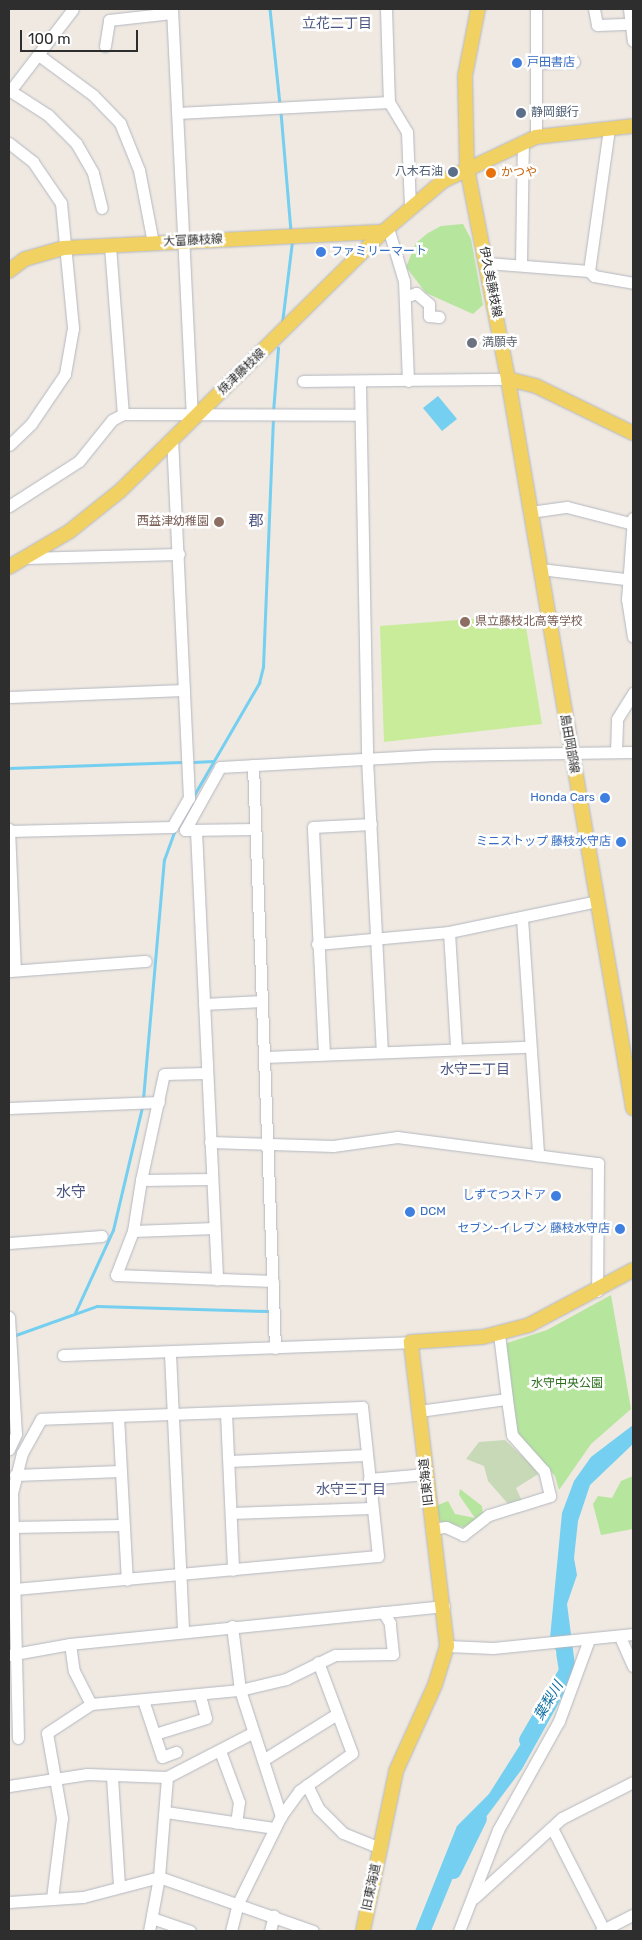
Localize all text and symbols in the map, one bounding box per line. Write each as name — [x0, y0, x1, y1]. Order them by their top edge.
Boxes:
district label: 立花二丁目 — [302, 16, 372, 32]
scale bar — [22, 20, 140, 52]
text: 100 m — [28, 30, 70, 48]
place label: 戸田書店 — [527, 56, 575, 70]
marker: 戸田書店 — [511, 57, 523, 69]
place label: 静岡銀行 — [531, 106, 579, 120]
marker: 静岡銀行 — [515, 107, 527, 119]
place label: 八木石油 — [395, 165, 443, 179]
marker: 八木石油 — [447, 166, 459, 178]
place label: かつや — [501, 166, 537, 180]
marker: かつや — [485, 167, 497, 179]
street label: 大富藤枝線 — [163, 232, 223, 250]
place label: ファミリーマート — [331, 245, 427, 259]
street label: 伊久美藤枝線 — [476, 245, 504, 319]
marker: ファミリーマート — [315, 246, 327, 258]
place label: 満願寺 — [482, 336, 518, 350]
marker: 満願寺 — [466, 337, 478, 349]
street label: 焼津藤枝線 — [215, 346, 269, 398]
district label: 郡 — [249, 513, 263, 531]
place label: 西益津幼稚園 — [137, 515, 209, 529]
marker: 西益津幼稚園 — [213, 516, 225, 528]
place label: 県立藤枝北高等学校 — [475, 615, 583, 629]
marker: 県立藤枝北高等学校 — [459, 616, 471, 628]
street label: 島田岡部線 — [557, 713, 581, 775]
place label: Honda Cars — [530, 791, 595, 805]
marker: Honda Cars — [599, 792, 611, 804]
place label: ミニストップ 藤枝水守店 — [476, 835, 611, 849]
marker: ミニストップ 藤枝水守店 — [615, 836, 627, 848]
district label: 水守二丁目 — [440, 1062, 510, 1078]
district label: 水守 — [56, 1184, 86, 1202]
place label: しずてつストア — [462, 1189, 546, 1203]
marker: しずてつストア — [550, 1190, 562, 1202]
place label: DCM — [420, 1205, 446, 1219]
marker: DCM — [404, 1206, 416, 1218]
place label: セブン-イレブン 藤枝水守店 — [457, 1222, 610, 1236]
marker: セブン-イレブン 藤枝水守店 — [614, 1223, 626, 1235]
park label: 水守中央公園 — [531, 1377, 603, 1391]
street label: 旧東海道 — [417, 1457, 437, 1507]
district label: 水守三丁目 — [316, 1482, 386, 1498]
water label: 葉梨川 — [531, 1679, 567, 1723]
street label: 旧東海道 — [360, 1862, 384, 1912]

